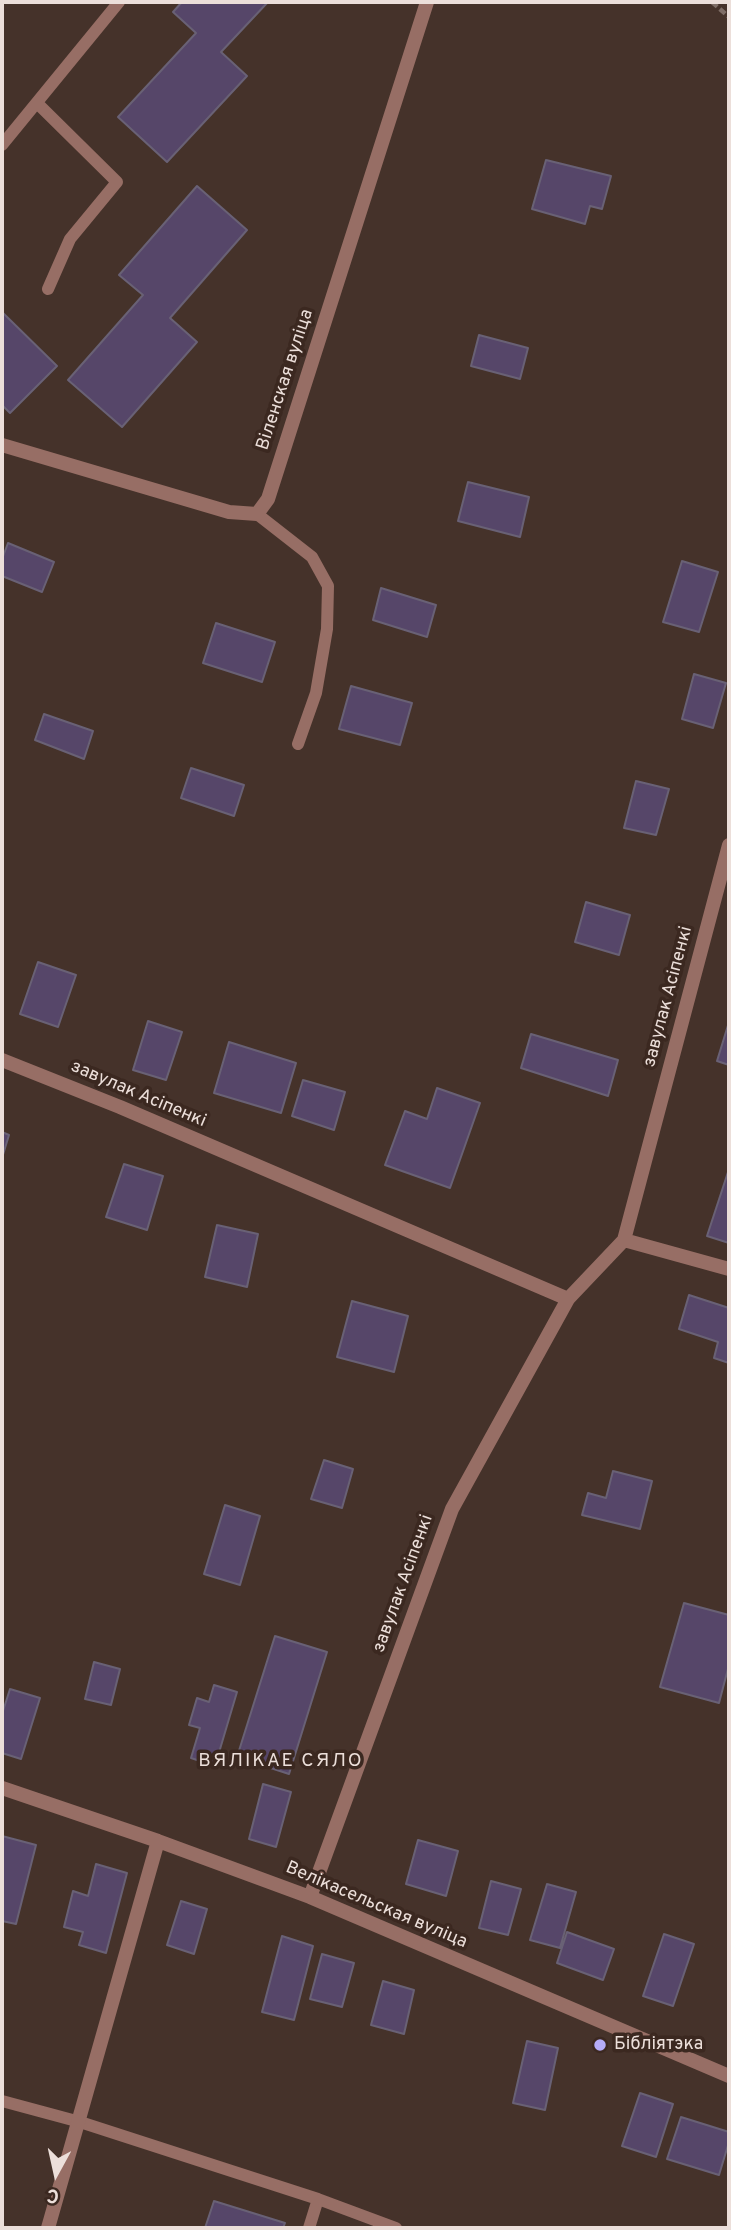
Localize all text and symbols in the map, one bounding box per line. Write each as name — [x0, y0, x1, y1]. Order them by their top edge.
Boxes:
street label: Віленская вуліца — [253, 307, 319, 453]
street label: завулак Асіпенкі — [640, 924, 698, 1070]
street label: завулак Асіпенкі — [67, 1057, 209, 1133]
street label: завулак Асіпенкі — [369, 1512, 439, 1656]
district label: ВЯЛІКАЕ СЯЛО — [200, 1751, 362, 1773]
street label: Велікасельская вуліца — [282, 1858, 470, 1954]
place label: Бібліятэка — [614, 2034, 703, 2056]
marker: Бібліятэка — [592, 2037, 608, 2053]
north arrow — [21, 2139, 91, 2209]
text: С — [45, 2182, 61, 2208]

